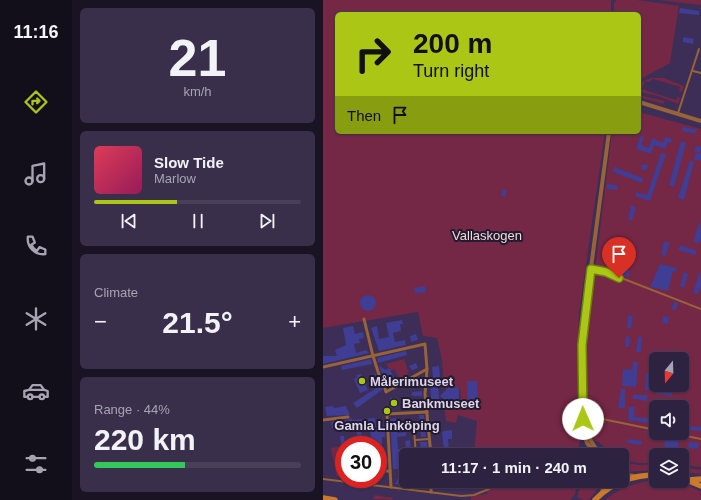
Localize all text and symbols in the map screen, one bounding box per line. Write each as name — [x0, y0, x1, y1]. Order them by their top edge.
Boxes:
text: 11:16 — [13, 22, 59, 42]
icon: right — [347, 28, 399, 80]
text: 200 m — [413, 28, 492, 59]
text: 21 — [169, 29, 226, 87]
text: Turn right — [413, 61, 489, 81]
text: km/h — [183, 84, 212, 99]
icon: directions — [22, 88, 50, 116]
icon: arrive — [389, 104, 411, 126]
text: Then — [347, 107, 381, 124]
text: Slow Tide — [154, 154, 224, 171]
icon: music — [22, 160, 50, 188]
text: Marlow — [154, 171, 196, 186]
icon: previous — [118, 210, 140, 232]
icon: pause — [187, 210, 209, 232]
icon: next — [256, 210, 278, 232]
park label: Vallaskogen — [452, 228, 522, 243]
icon: phone — [22, 232, 50, 260]
pin — [602, 237, 636, 278]
icon: arrive — [608, 243, 630, 265]
text: Climate — [94, 285, 138, 300]
icon: climate — [22, 305, 50, 333]
text: 21.5° — [162, 306, 233, 339]
text: − — [94, 309, 107, 334]
text: + — [288, 309, 301, 334]
north arrow — [649, 352, 689, 392]
map controls — [649, 352, 689, 488]
place label: Målerimuseet — [370, 374, 454, 389]
marker: Målerimuseet — [357, 376, 367, 386]
icon: car — [22, 377, 50, 405]
place label: Bankmuseet — [402, 396, 480, 411]
marker: Bankmuseet — [389, 398, 399, 408]
position arrow — [562, 398, 604, 440]
button: sound — [649, 400, 689, 440]
text: Range · 44% — [94, 402, 170, 417]
marker: Gamla Linköping — [382, 406, 392, 416]
place label: Gamla Linköping — [334, 418, 440, 433]
text: 220 km — [94, 423, 196, 456]
speed limit sign: 30 — [335, 436, 387, 488]
button: layers — [649, 448, 689, 488]
icon: filters — [22, 450, 50, 478]
text: 11:17 · 1 min · 240 m — [441, 459, 587, 476]

